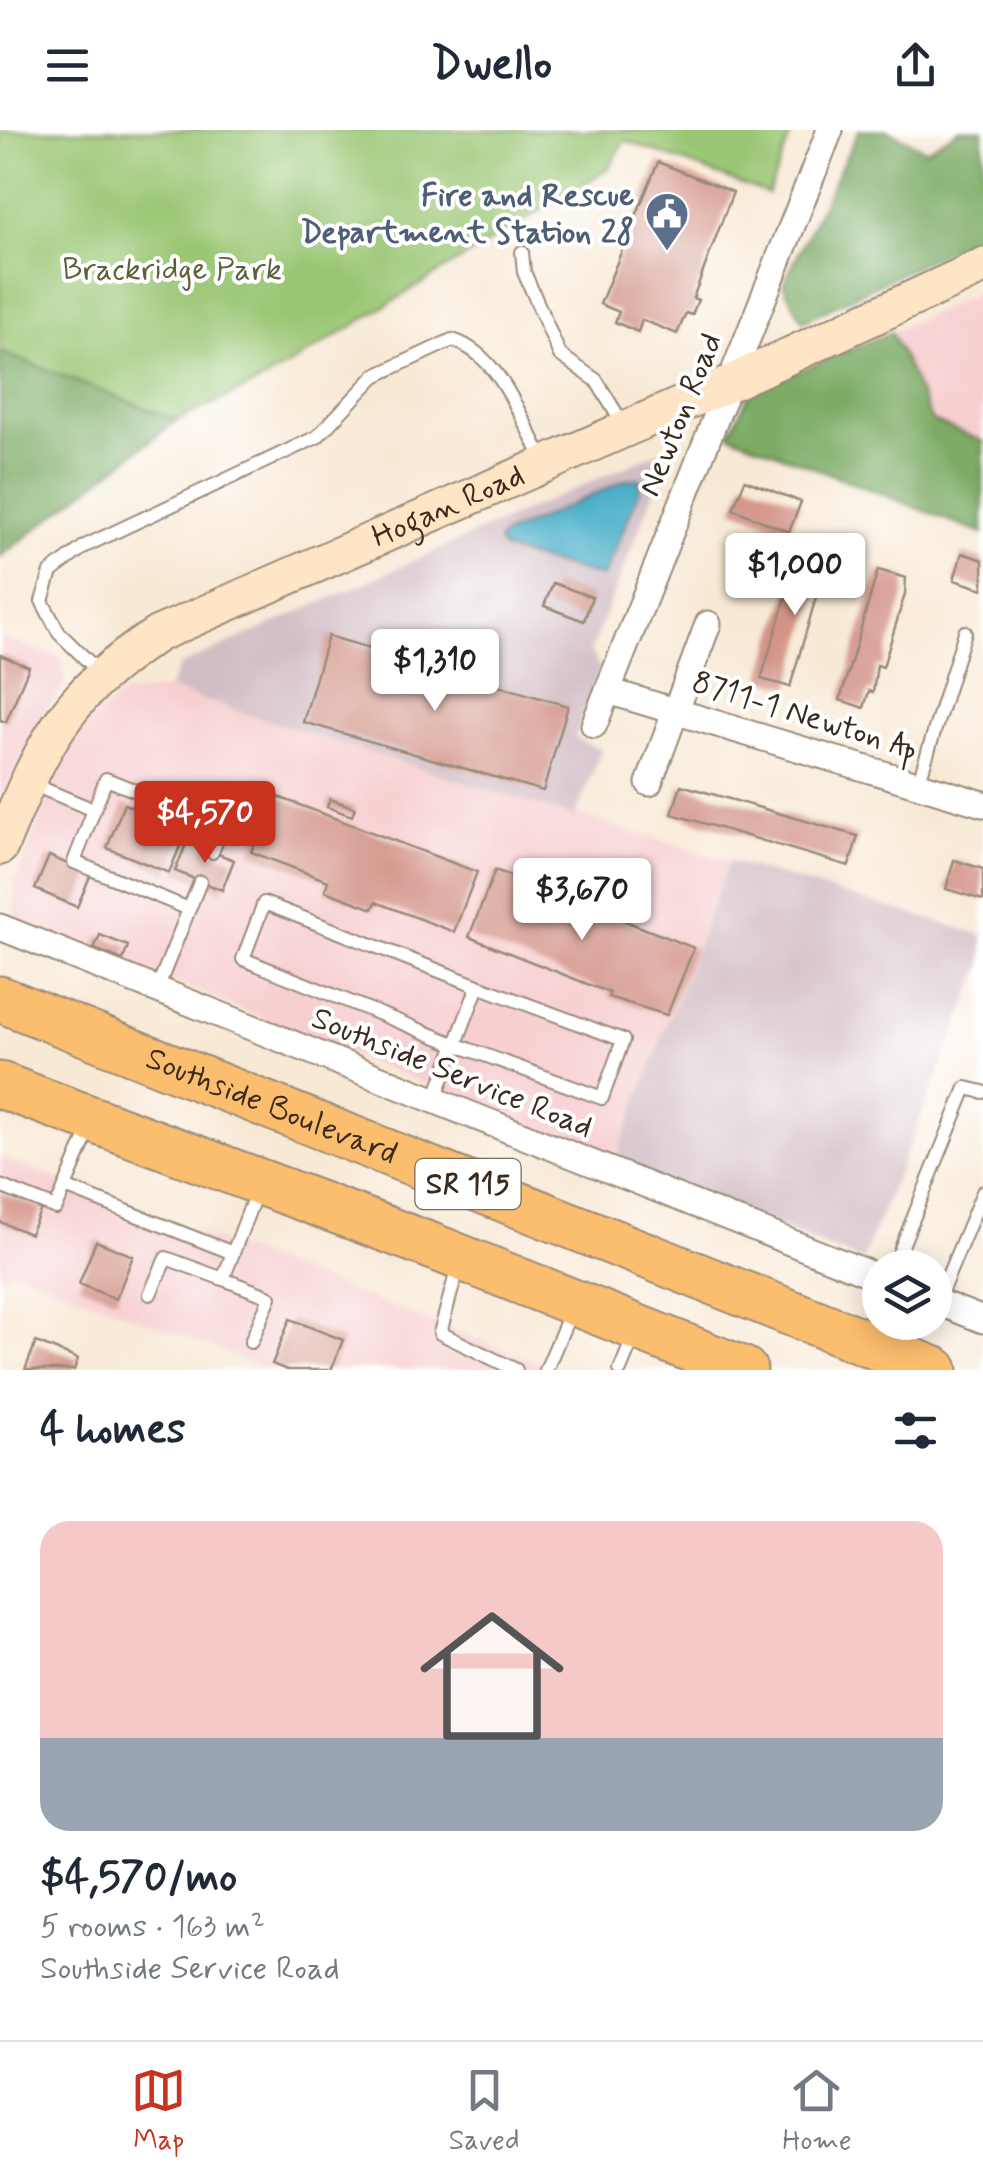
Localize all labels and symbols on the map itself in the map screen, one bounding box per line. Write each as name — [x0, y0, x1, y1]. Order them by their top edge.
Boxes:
place label: Fire and Rescue Department Station 28 — [301, 175, 634, 254]
public building icon: Fire and Rescue Department Station 28 — [644, 191, 690, 252]
park label: Brackridge Park — [62, 249, 282, 291]
street label: Newton Road — [629, 327, 733, 503]
street label: Hogan Road — [365, 455, 531, 559]
pin: $1,000 — [714, 533, 876, 618]
pin: $1,310 — [354, 629, 516, 714]
street label: 8711-1 Newton Ap — [686, 662, 923, 773]
pin: $4,570 — [124, 781, 286, 866]
pin: $3,670 — [501, 858, 663, 943]
street label: Southside Service Road — [305, 997, 599, 1149]
street label: Southside Boulevard — [140, 1038, 403, 1175]
road number: SR 115 — [416, 1159, 520, 1209]

